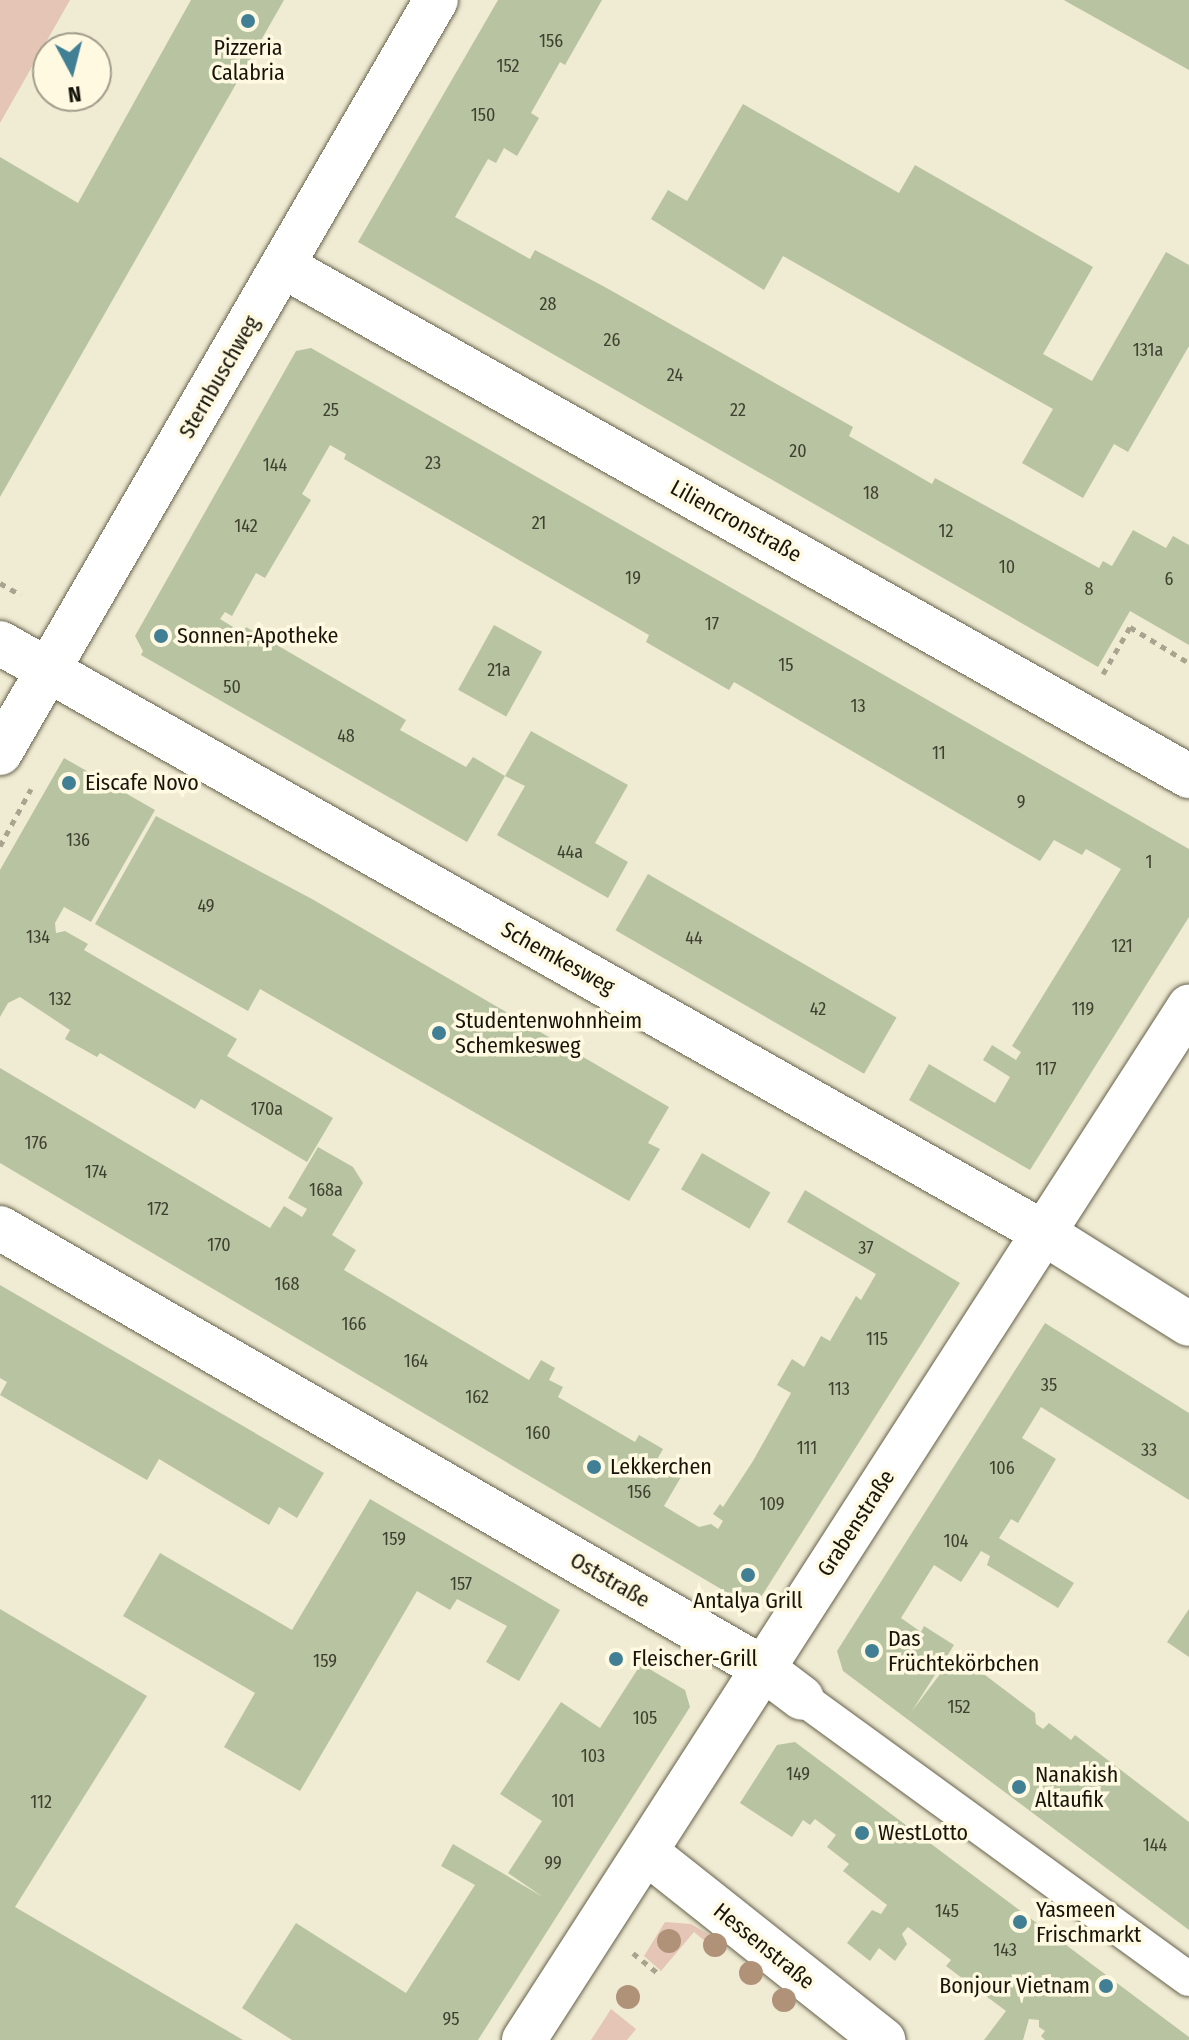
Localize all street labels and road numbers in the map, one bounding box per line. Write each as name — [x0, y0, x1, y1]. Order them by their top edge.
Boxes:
street label: Sternbuschweg — [173, 311, 265, 443]
street label: Liliencronstraße — [666, 474, 806, 568]
street label: Schemkesweg — [497, 916, 619, 1000]
street label: Grabenstraße — [812, 1465, 900, 1581]
street label: Oststraße — [566, 1547, 654, 1613]
street label: Hessenstraße — [708, 1897, 820, 1995]

